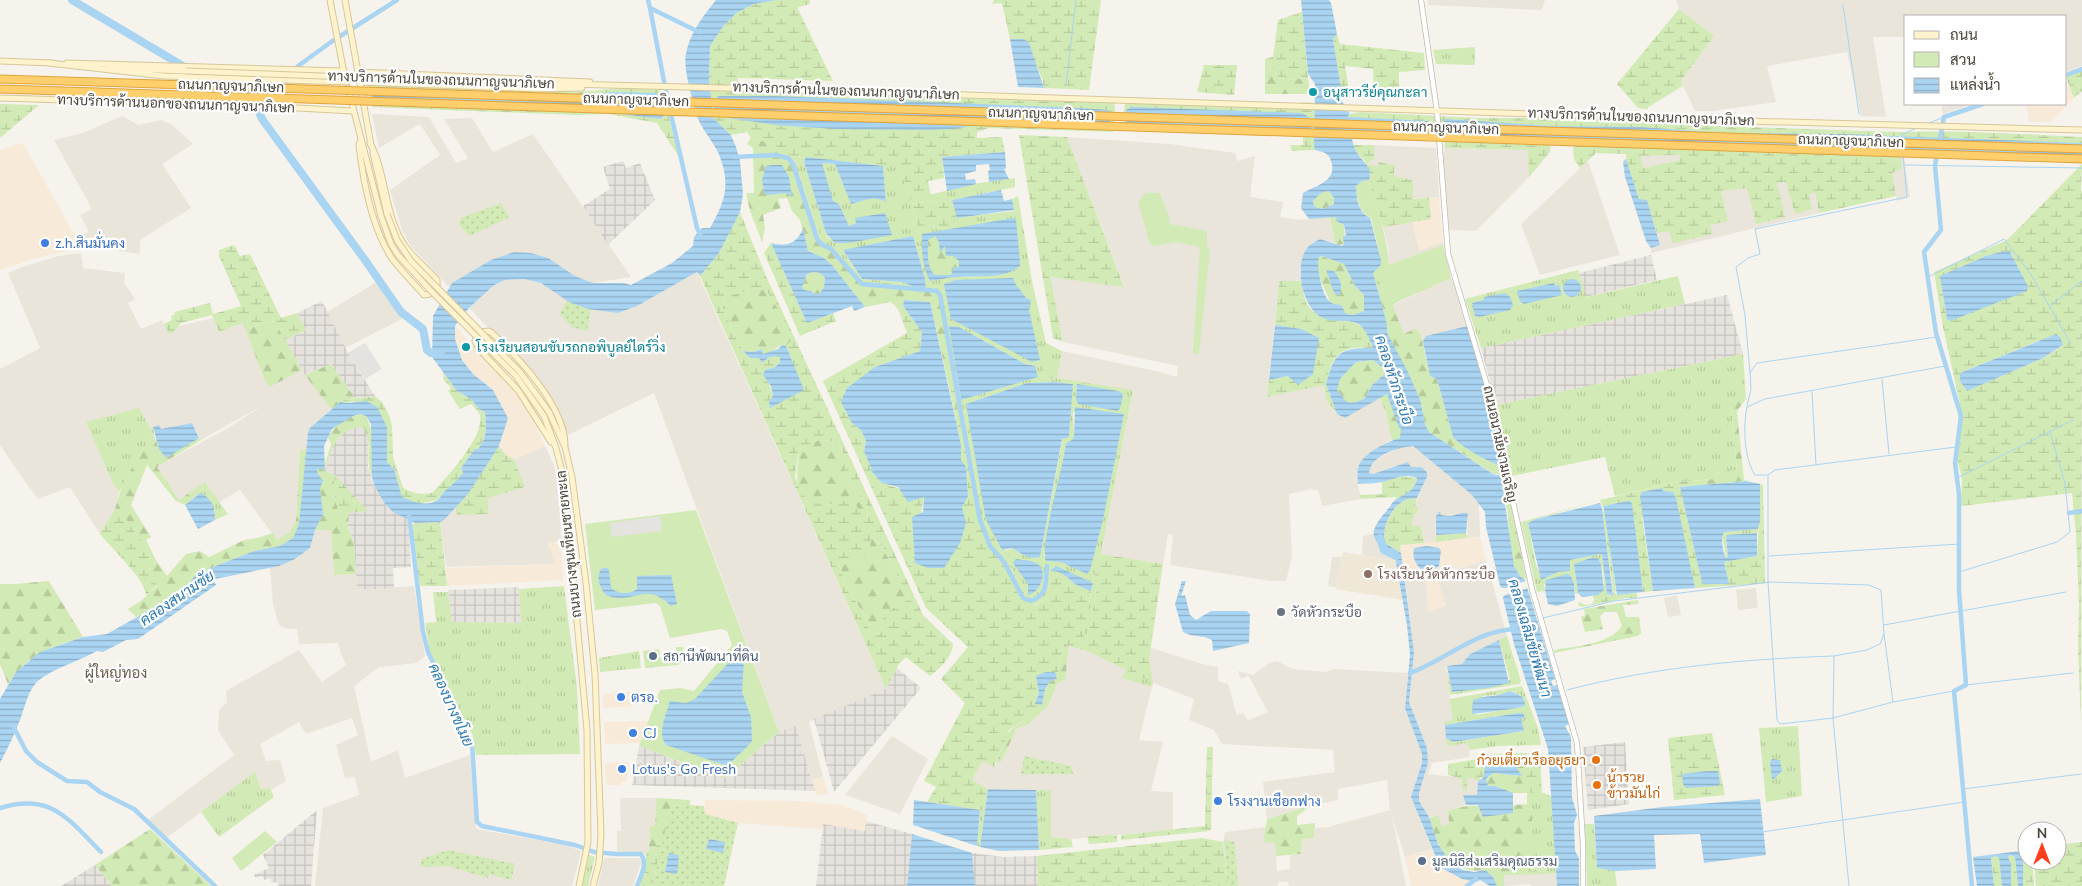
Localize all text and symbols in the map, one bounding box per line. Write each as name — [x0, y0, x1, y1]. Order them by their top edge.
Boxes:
legend — [1904, 15, 2067, 105]
text: ถนน — [1950, 25, 1978, 45]
text: สวน — [1950, 50, 1976, 70]
street label: ทางบริการด้านในของถนนกาญจนาภิเษก — [327, 67, 555, 93]
text: แหล่งน้ำ — [1950, 72, 2001, 95]
street label: ถนนกาญจนาภิเษก — [177, 75, 285, 97]
street label: ทางบริการด้านในของถนนกาญจนาภิเษก — [732, 78, 960, 104]
place label: อนุสาวรีย์คุณกะลา — [1323, 83, 1428, 102]
marker: อนุสาวรีย์คุณกะลา — [1307, 86, 1319, 98]
street label: ถนนกาญจนาภิเษก — [582, 89, 690, 111]
street label: ทางบริการด้านนอกของถนนกาญจนาภิเษก — [57, 90, 295, 118]
street label: ถนนกาญจนาภิเษก — [987, 103, 1095, 125]
street label: ทางบริการด้านในของถนนกาญจนาภิเษก — [1527, 104, 1755, 130]
street label: ถนนกาญจนาภิเษก — [1392, 117, 1500, 139]
street label: ถนนกาญจนาภิเษก — [1797, 130, 1905, 152]
place label: z.h.สินมั่นคง — [55, 231, 125, 253]
marker: z.h.สินมั่นคง — [39, 237, 51, 249]
water label: คลองหัวกระบือ — [1370, 333, 1418, 427]
place label: โรงเรียนสอนขับรถกอพิบูลย์ไดร์วิ่ง — [475, 335, 666, 357]
marker: โรงเรียนสอนขับรถกอพิบูลย์ไดร์วิ่ง — [460, 341, 472, 353]
street label: ถนนอนามัยงามเจริญ — [1478, 384, 1522, 504]
street label: ถนนบางขุนเทียนชายทะเล — [552, 469, 586, 619]
water label: คลองสนามชัย — [136, 565, 218, 630]
place label: โรงเรียนวัดหัวกระบือ — [1377, 565, 1496, 584]
marker: โรงเรียนวัดหัวกระบือ — [1362, 568, 1374, 580]
water label: คลองเฉลิมชัยพัฒนา — [1504, 576, 1556, 700]
place label: วัดหัวกระบือ — [1291, 603, 1362, 622]
marker: วัดหัวกระบือ — [1275, 606, 1287, 618]
place label: สถานีพัฒนาที่ดิน — [663, 644, 759, 666]
marker: สถานีพัฒนาที่ดิน — [647, 650, 659, 662]
water label: คลองบางขโมย — [424, 660, 479, 750]
district label: ผู้ใหญ่ทอง — [85, 663, 147, 683]
place label: ตรอ. — [631, 688, 658, 707]
marker: ตรอ. — [615, 691, 627, 703]
place label: CJ — [643, 724, 657, 743]
marker: CJ — [627, 727, 639, 739]
place label: ก๋วยเตี๋ยวเรืออยุธยา — [1477, 748, 1586, 770]
marker: ก๋วยเตี๋ยวเรืออยุธยา — [1590, 754, 1602, 766]
place label: Lotus's Go Fresh — [632, 760, 736, 779]
marker: Lotus's Go Fresh — [616, 763, 628, 775]
place label: น้ารวย ข้าวมันไก่ — [1607, 768, 1660, 803]
marker: น้ารวย ข้าวมันไก่ — [1591, 779, 1603, 791]
place label: โรงงานเชือกฟาง — [1227, 792, 1321, 811]
marker: โรงงานเชือกฟาง — [1212, 795, 1224, 807]
north arrow — [2017, 821, 2067, 871]
text: N — [2037, 824, 2047, 843]
place label: มูลนิธิส่งเสริมคุณธรรม — [1432, 852, 1557, 871]
marker: มูลนิธิส่งเสริมคุณธรรม — [1416, 855, 1428, 867]

